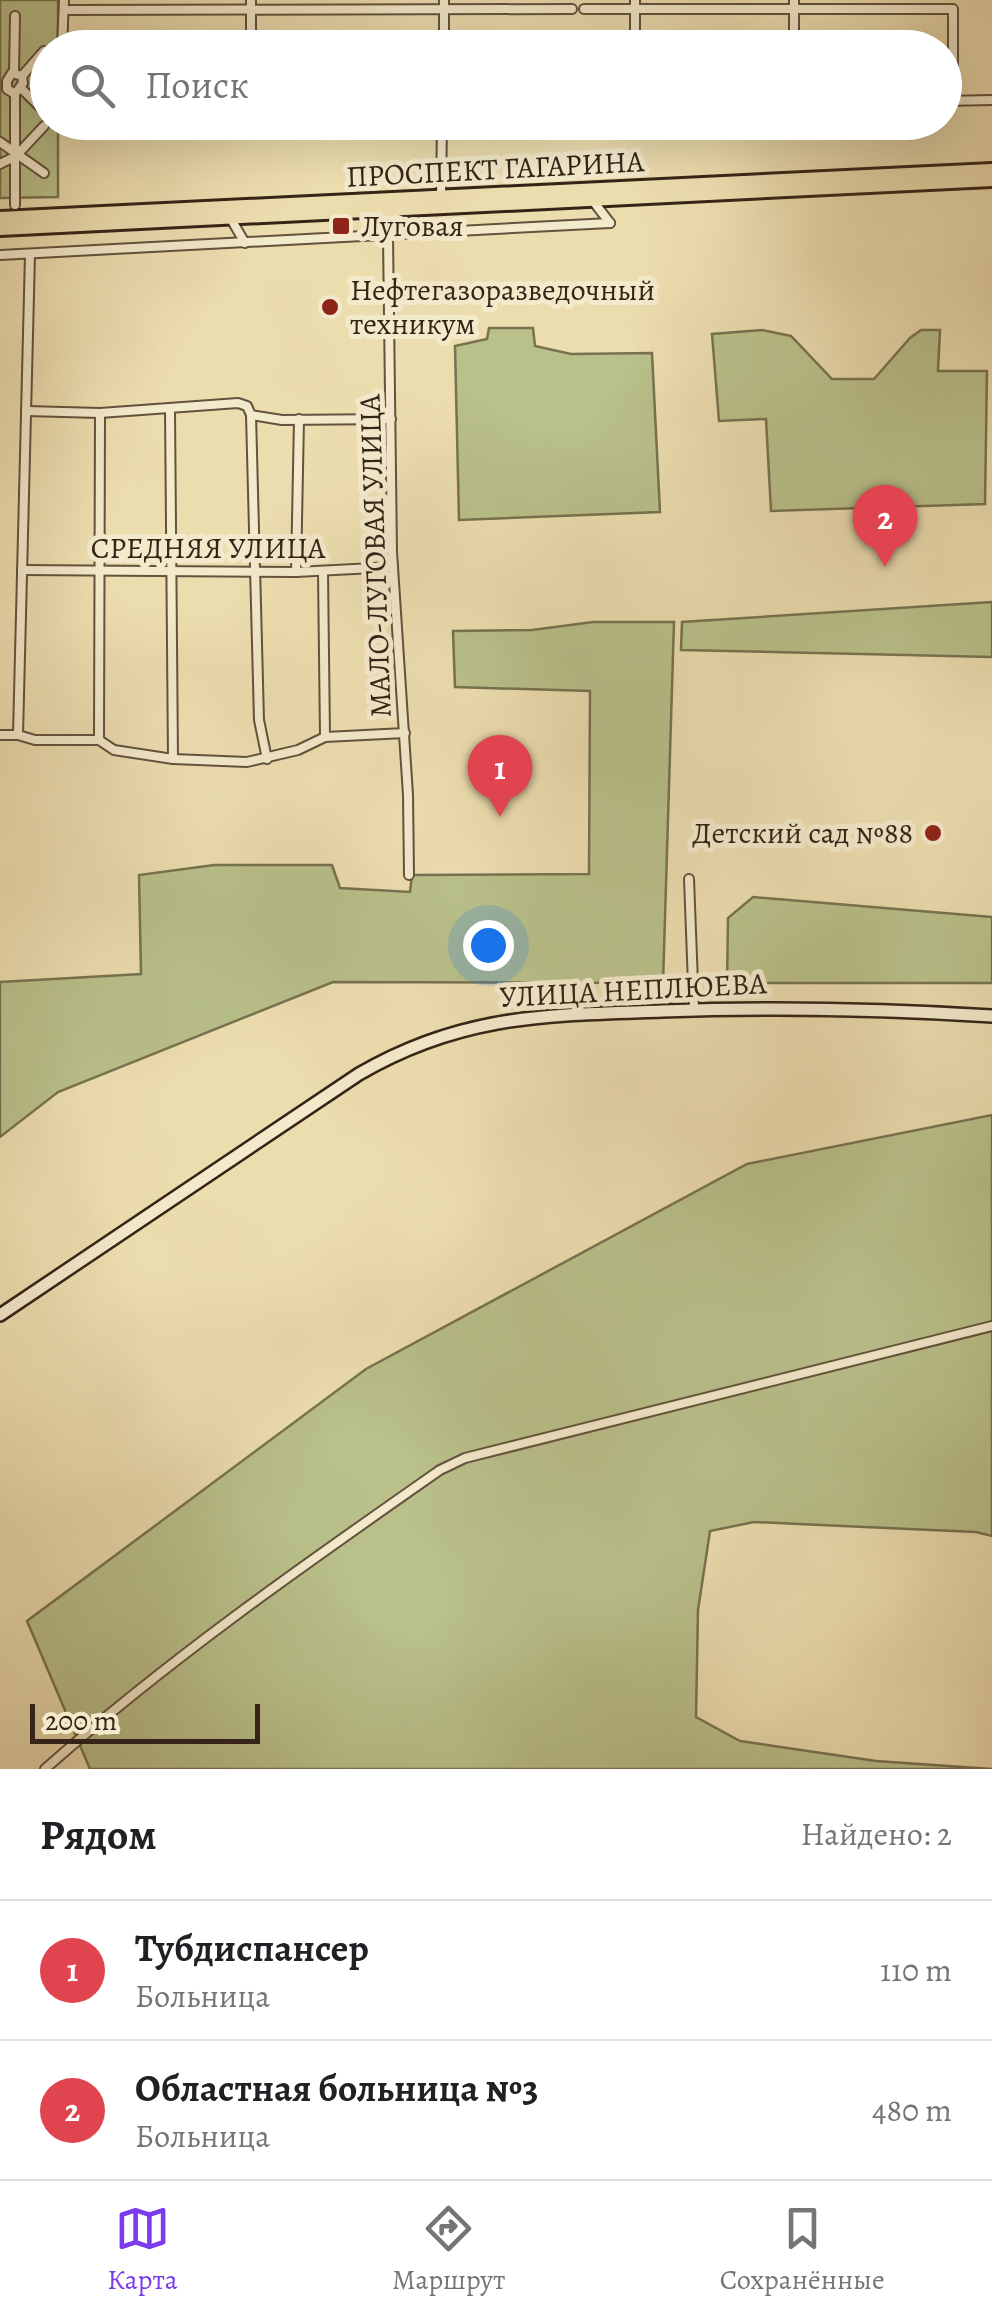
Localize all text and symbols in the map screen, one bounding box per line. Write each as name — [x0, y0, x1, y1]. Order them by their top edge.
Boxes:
search box — [30, 30, 962, 140]
icon: search — [65, 58, 120, 113]
text: Поиск — [145, 59, 249, 111]
street label: ПРОСПЕКТ ГАГАРИНА — [345, 141, 645, 197]
place label: Луговая — [361, 206, 463, 246]
marker: Луговая — [330, 215, 352, 237]
place label: Нефтегазоразведочный техникум — [350, 270, 655, 344]
marker: Нефтегазоразведочный техникум — [319, 296, 341, 318]
street label: МАЛО-ЛУГОВАЯ УЛИЦА — [349, 393, 401, 718]
pin: 2 — [852, 484, 918, 567]
street label: СРЕДНЯЯ УЛИЦА — [91, 528, 326, 568]
pin: 1 — [468, 734, 532, 817]
place label: Детский сад №88 — [692, 813, 913, 853]
marker: Детский сад №88 — [922, 822, 944, 844]
your location — [463, 920, 514, 971]
street label: УЛИЦА НЕПЛЮЕВА — [498, 963, 768, 1017]
scale bar — [30, 1699, 260, 1744]
text: 200 m — [45, 1702, 117, 1740]
text: Рядом — [40, 1806, 157, 1863]
text: Найдено: 2 — [801, 1812, 952, 1856]
text: Тубдиспансер — [135, 1922, 369, 1974]
text: 1 — [67, 1948, 78, 1992]
text: 110 m — [880, 1948, 952, 1992]
text: Больница — [135, 1974, 270, 2018]
text: Областная больница №3 — [135, 2062, 539, 2114]
text: 2 — [65, 2088, 80, 2132]
text: 480 m — [872, 2088, 952, 2132]
text: Больница — [135, 2114, 270, 2158]
tab: Карта — [107, 2201, 178, 2299]
tab: Маршрут — [392, 2201, 505, 2299]
tab: Сохранённые — [720, 2201, 885, 2299]

